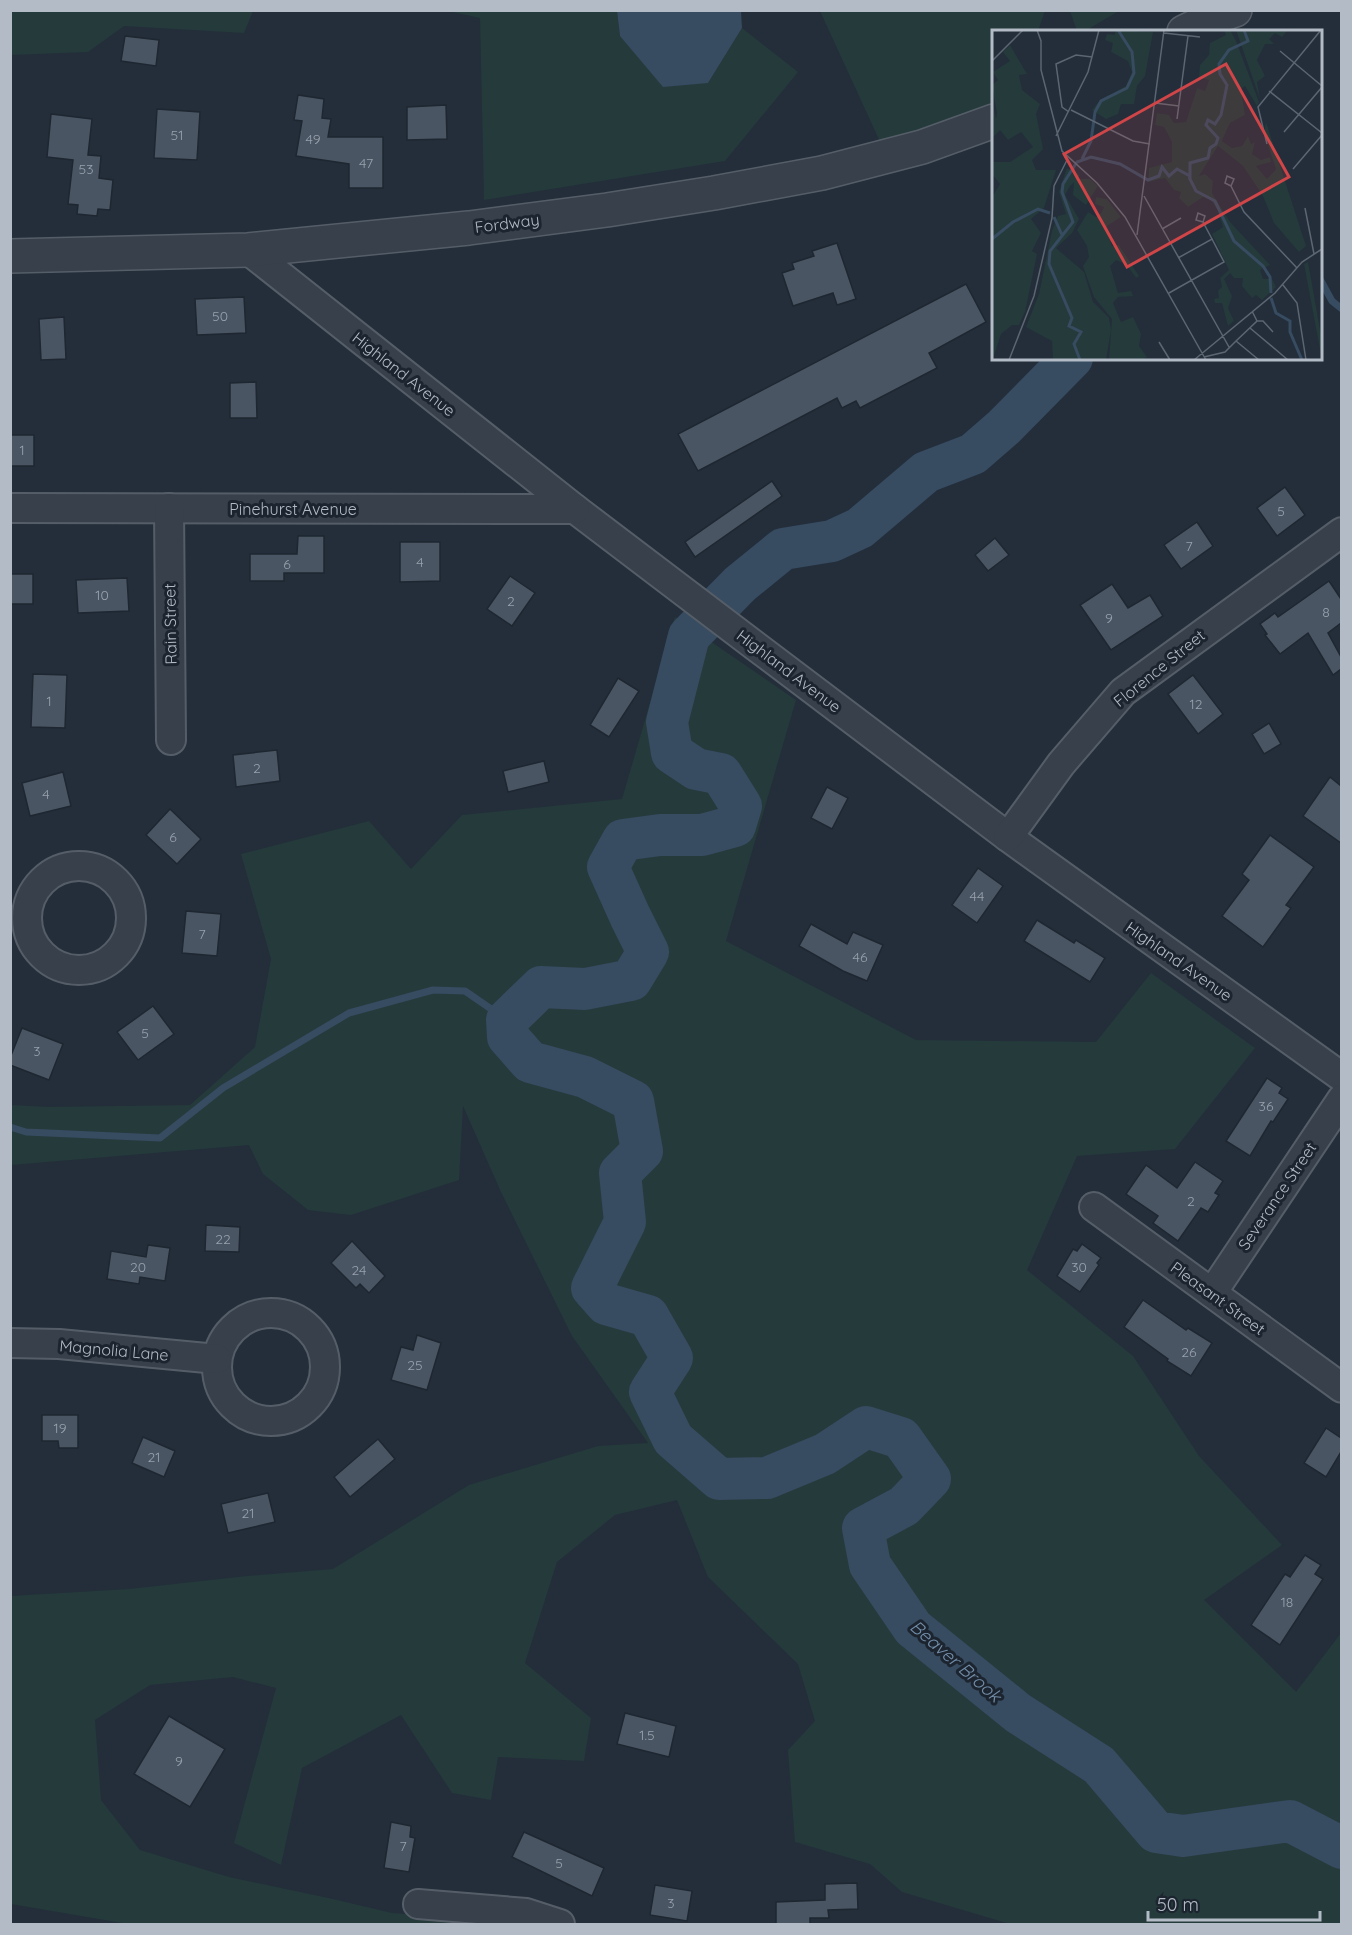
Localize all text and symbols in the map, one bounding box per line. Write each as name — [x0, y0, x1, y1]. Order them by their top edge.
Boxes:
inset map — [992, 30, 1322, 360]
house number: 51 — [171, 126, 183, 144]
house number: 49 — [306, 130, 321, 148]
house number: 47 — [359, 154, 373, 172]
house number: 53 — [79, 160, 93, 178]
street label: Fordway — [474, 209, 540, 237]
house number: 50 — [212, 307, 228, 325]
street label: Highland Avenue — [348, 328, 460, 420]
house number: 1 — [19, 441, 25, 459]
street label: Pinehurst Avenue — [229, 499, 357, 519]
house number: 5 — [1277, 502, 1285, 520]
house number: 7 — [1185, 537, 1193, 555]
house number: 4 — [416, 553, 424, 571]
house number: 6 — [283, 555, 291, 573]
street label: Rain Street — [159, 583, 181, 665]
house number: 10 — [95, 586, 109, 604]
house number: 2 — [507, 592, 515, 610]
house number: 8 — [1322, 603, 1330, 621]
house number: 9 — [1105, 609, 1113, 627]
street label: Highland Avenue — [733, 625, 845, 717]
street label: Florence Street — [1109, 625, 1209, 711]
house number: 1 — [46, 692, 52, 710]
house number: 12 — [1190, 695, 1203, 713]
house number: 2 — [253, 759, 261, 777]
house number: 4 — [42, 785, 50, 803]
house number: 6 — [169, 828, 177, 846]
house number: 44 — [970, 887, 984, 905]
street label: Highland Avenue — [1122, 917, 1236, 1005]
house number: 7 — [198, 925, 206, 943]
house number: 46 — [853, 948, 868, 966]
house number: 5 — [141, 1024, 149, 1042]
house number: 3 — [33, 1042, 41, 1060]
house number: 36 — [1259, 1097, 1274, 1115]
street label: Severance Street — [1234, 1138, 1320, 1254]
house number: 2 — [1187, 1192, 1195, 1210]
house number: 22 — [215, 1230, 231, 1248]
street label: Pleasant Street — [1167, 1257, 1269, 1339]
house number: 20 — [130, 1258, 146, 1276]
house number: 30 — [1071, 1258, 1087, 1276]
house number: 24 — [352, 1261, 366, 1279]
street label: Magnolia Lane — [59, 1335, 169, 1365]
house number: 26 — [1181, 1343, 1197, 1361]
house number: 25 — [407, 1356, 423, 1374]
house number: 19 — [54, 1419, 67, 1437]
house number: 21 — [148, 1448, 160, 1466]
house number: 21 — [242, 1504, 254, 1522]
house number: 18 — [1281, 1593, 1293, 1611]
water label: Beaver Brook — [906, 1615, 1007, 1708]
house number: 1.5 — [639, 1726, 655, 1744]
house number: 9 — [175, 1752, 183, 1770]
house number: 7 — [399, 1837, 407, 1855]
house number: 5 — [555, 1854, 563, 1872]
scale bar — [1148, 1884, 1320, 1922]
text: 50 m — [1157, 1893, 1199, 1916]
house number: 3 — [667, 1894, 675, 1912]

